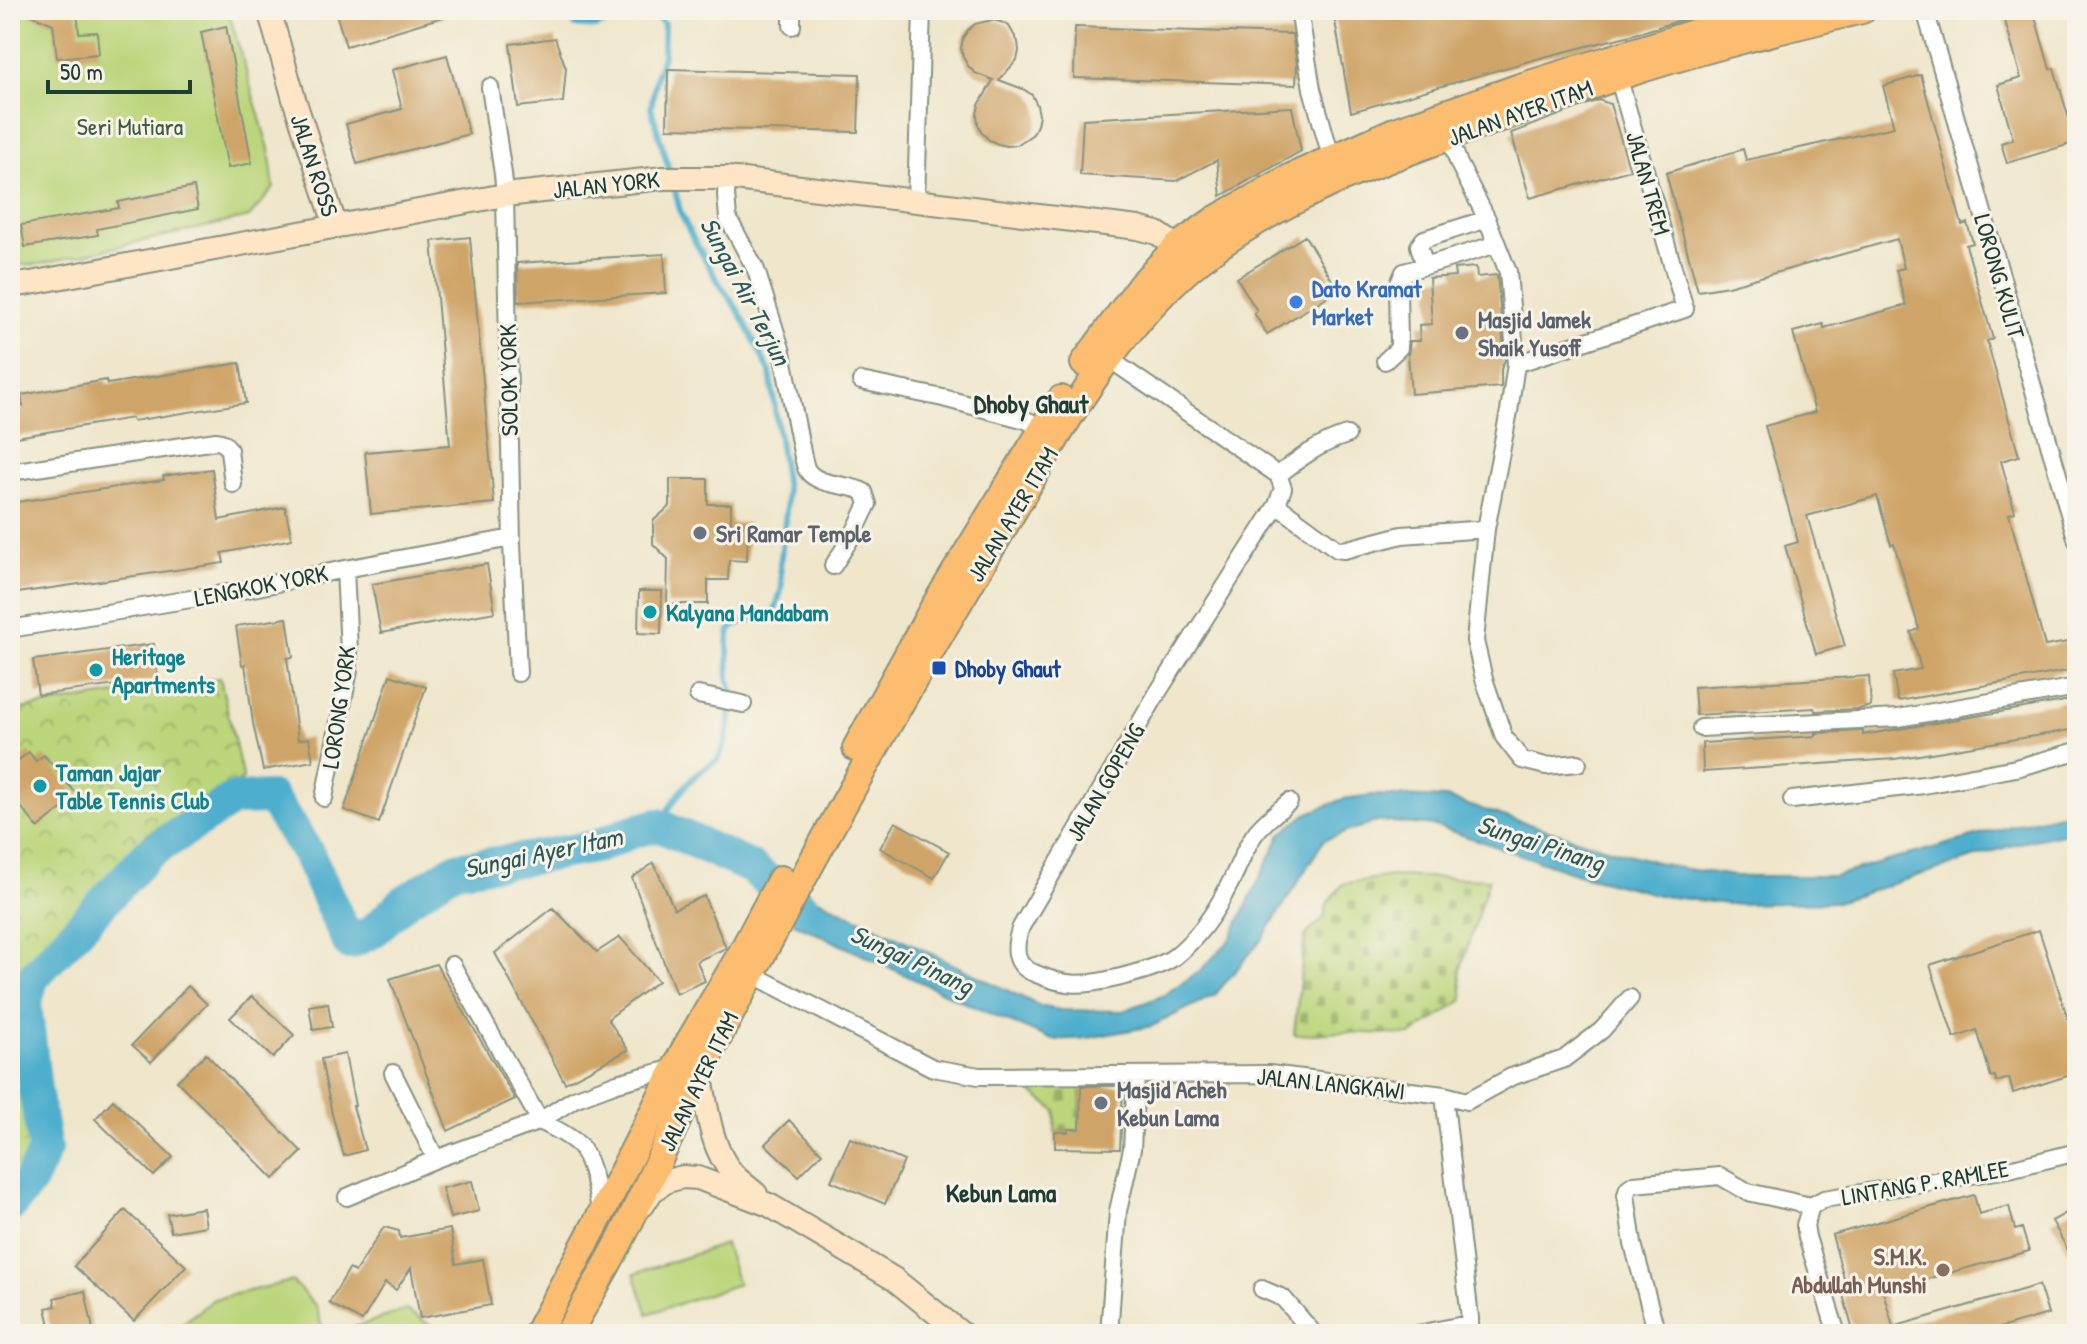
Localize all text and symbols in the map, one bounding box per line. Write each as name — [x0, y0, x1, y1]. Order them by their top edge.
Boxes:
scale bar — [48, 44, 190, 94]
text: 50 m — [60, 55, 103, 87]
street label: JALAN AYER ITAM — [1443, 71, 1597, 153]
park label: Seri Mutiara — [77, 110, 183, 142]
street label: JALAN ROSS — [283, 110, 347, 220]
street label: JALAN TREM — [1619, 127, 1679, 239]
street label: JALAN YORK — [551, 162, 661, 206]
street label: LORONG KULIT — [1967, 210, 2033, 343]
water label: Sungai Air Terjun — [691, 211, 801, 374]
place label: Dato Kramat Market — [1312, 272, 1422, 332]
marker: Dato Kramat Market — [1287, 293, 1305, 311]
place label: Masjid Jamek Shaik Yusoff — [1478, 303, 1591, 363]
street label: SOLOK YORK — [491, 323, 525, 436]
marker: Masjid Jamek Shaik Yusoff — [1453, 324, 1471, 342]
district label: Dhoby Ghaut — [974, 386, 1089, 422]
street label: JALAN AYER ITAM — [959, 441, 1065, 587]
place label: Sri Ramar Temple — [716, 517, 872, 550]
marker: Sri Ramar Temple — [691, 524, 709, 542]
street label: LENGKOK YORK — [192, 556, 331, 614]
place label: Kalyana Mandabam — [666, 596, 829, 629]
marker: Kalyana Mandabam — [641, 603, 659, 621]
place label: Heritage Apartments — [112, 640, 215, 701]
street label: LORONG YORK — [314, 643, 363, 770]
place label: Dhoby Ghaut — [955, 652, 1061, 685]
marker: Dhoby Ghaut — [930, 659, 948, 677]
marker: Heritage Apartments — [87, 661, 105, 679]
street label: JALAN GOPENG — [1058, 717, 1152, 847]
place label: Taman Jajar Table Tennis Club — [55, 756, 210, 816]
marker: Taman Jajar Table Tennis Club — [31, 777, 49, 795]
water label: Sungai Pinang — [1473, 806, 1610, 881]
water label: Sungai Ayer Itam — [461, 818, 627, 887]
water label: Sungai Pinang — [845, 915, 980, 1004]
street label: JALAN AYER ITAM — [650, 1006, 746, 1156]
street label: JALAN LANGKAWI — [1255, 1059, 1407, 1107]
place label: Masjid Acheh Kebun Lama — [1117, 1073, 1227, 1133]
marker: Masjid Acheh Kebun Lama — [1092, 1094, 1110, 1112]
street label: LINTANG P. RAMLEE — [1839, 1151, 2012, 1212]
district label: Kebun Lama — [946, 1175, 1057, 1210]
place label: S.M.K. Abdullah Munshi — [1792, 1240, 1927, 1300]
marker: S.M.K. Abdullah Munshi — [1934, 1261, 1952, 1279]

